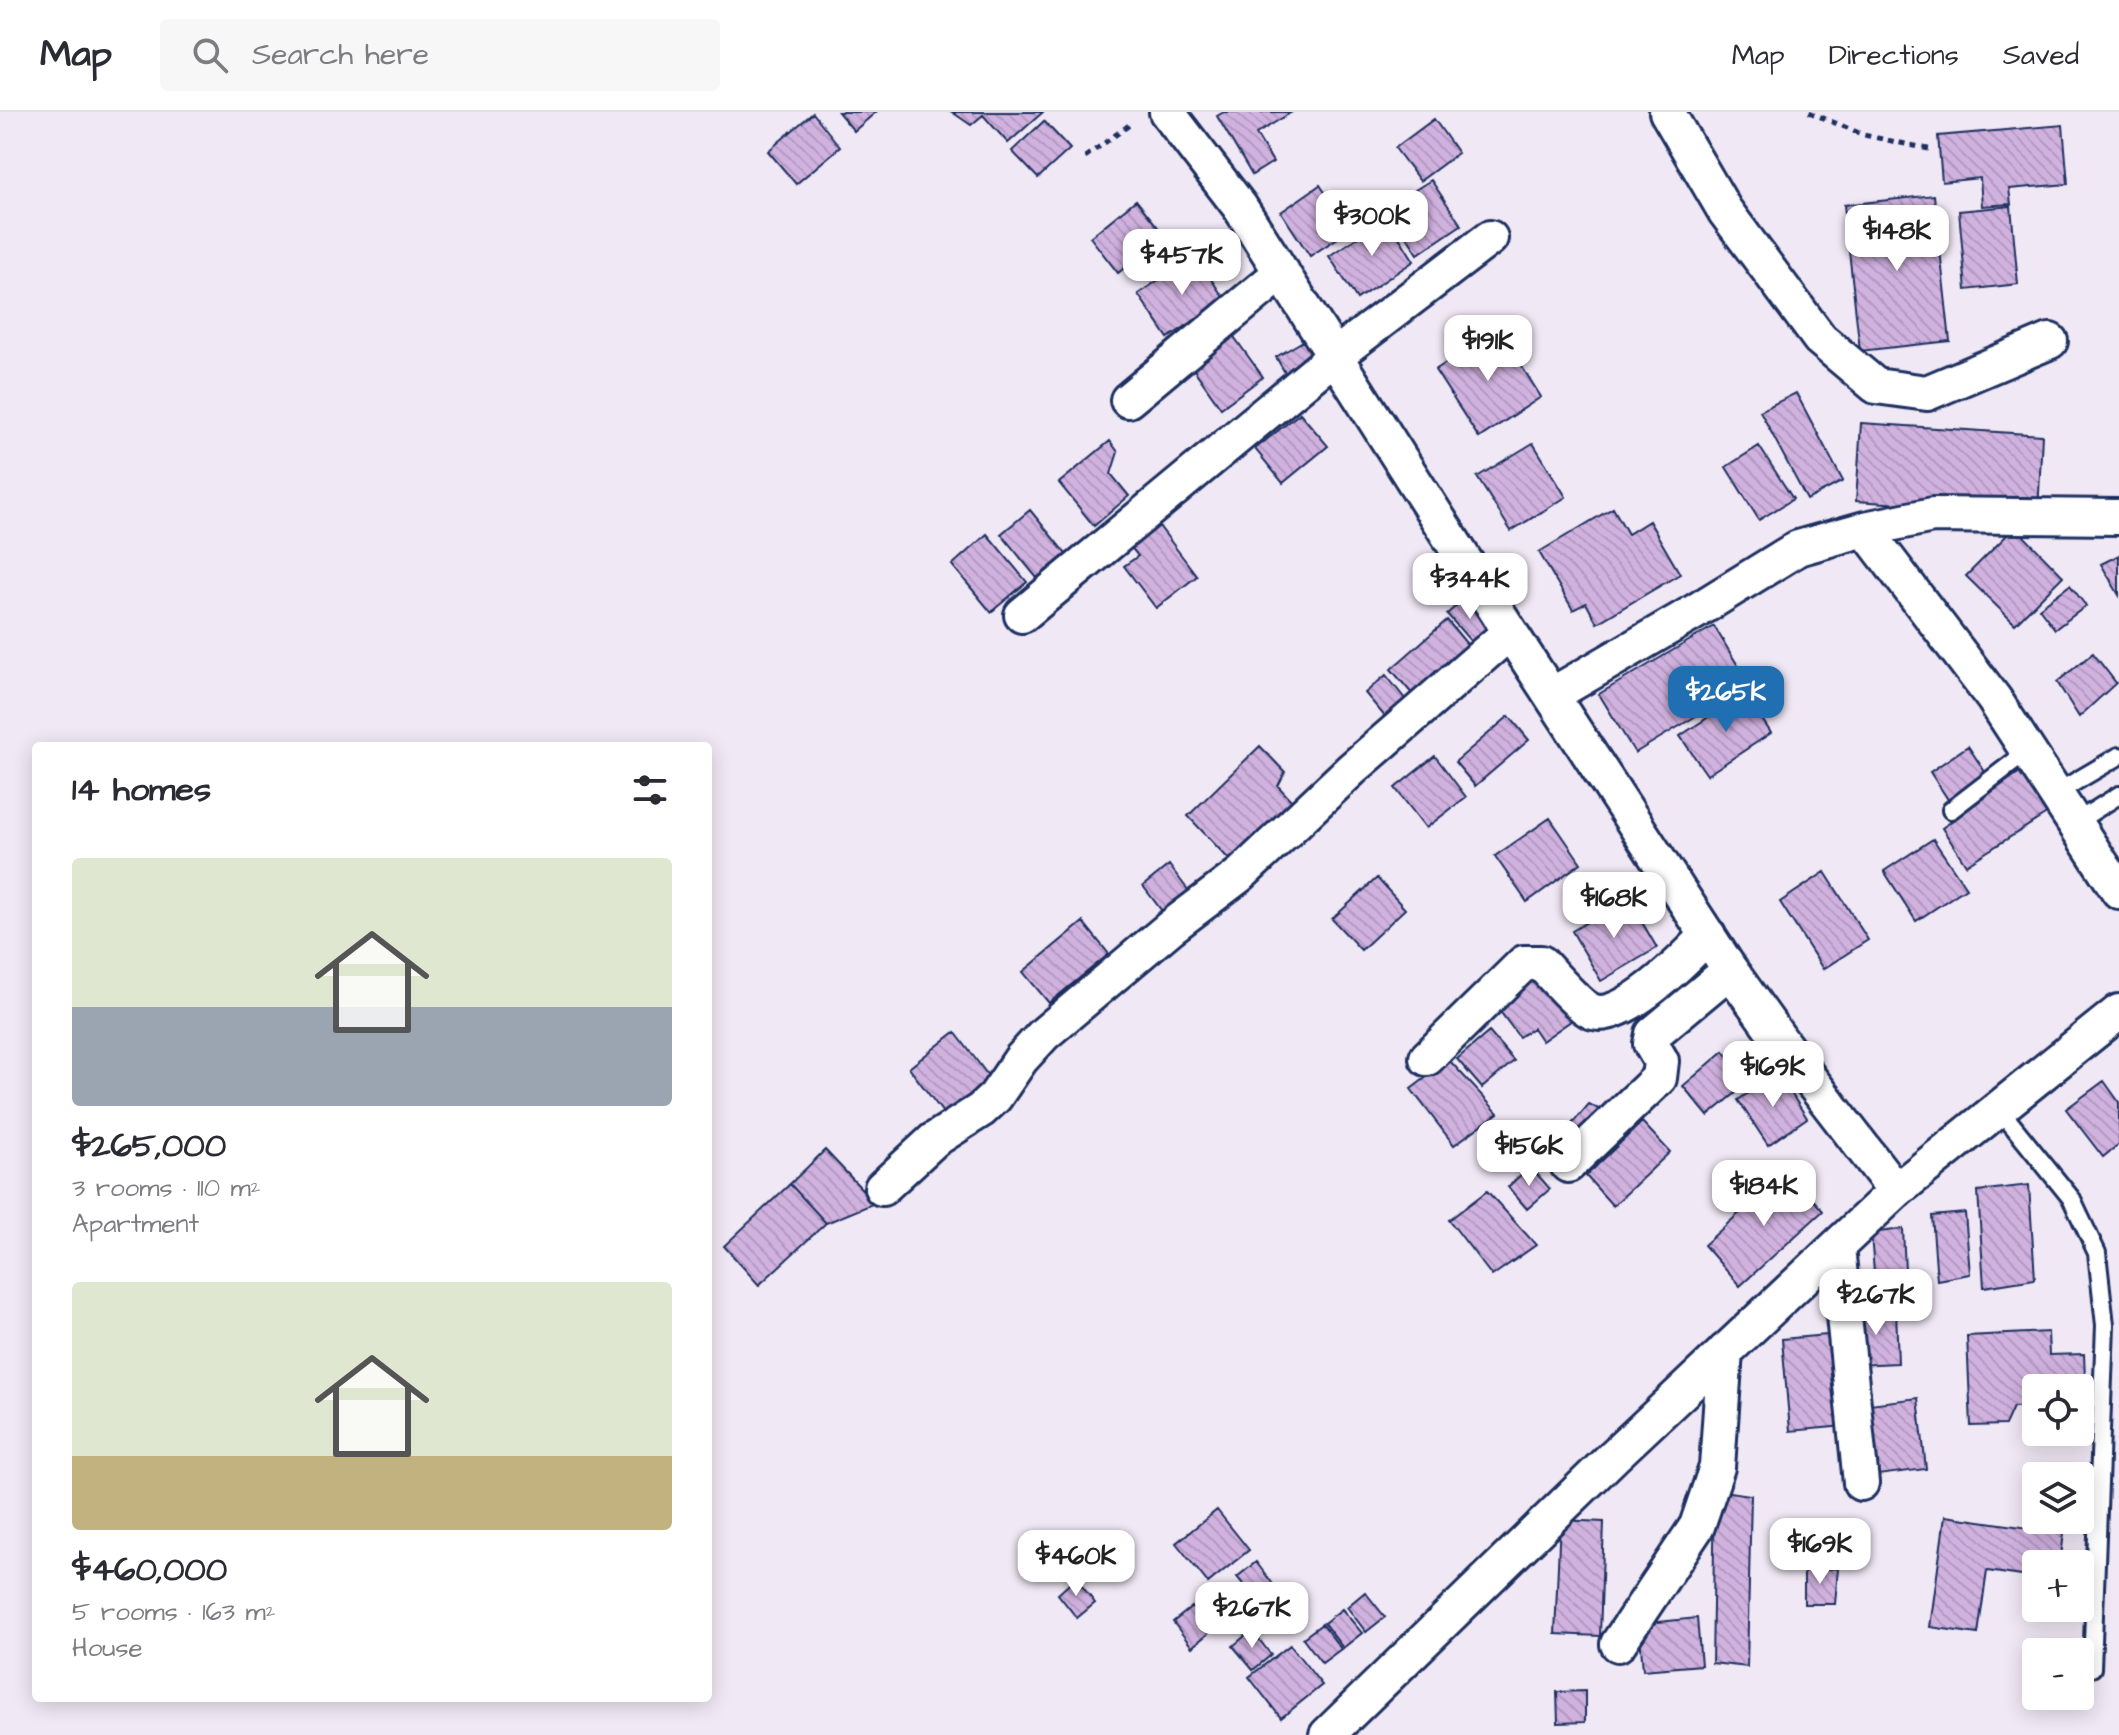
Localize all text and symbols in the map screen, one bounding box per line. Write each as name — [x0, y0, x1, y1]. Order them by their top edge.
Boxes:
search box — [160, 19, 720, 91]
text: Map — [40, 29, 112, 81]
icon: search — [188, 33, 232, 77]
text: Search here — [252, 34, 429, 76]
text: Map — [1732, 36, 1785, 75]
text: Directions — [1829, 36, 1959, 75]
text: Saved — [2003, 36, 2079, 75]
pin: $300K — [1316, 190, 1428, 258]
text: $300K — [1334, 198, 1410, 234]
pin: $148K — [1841, 205, 1953, 273]
text: $148K — [1863, 213, 1931, 249]
pin: $457K — [1126, 229, 1238, 297]
text: $457K — [1141, 237, 1223, 273]
pin: $191K — [1432, 315, 1544, 383]
text: $191K — [1462, 323, 1514, 359]
pin: $344K — [1414, 553, 1526, 621]
text: $344K — [1431, 561, 1509, 597]
pin: $265K — [1670, 666, 1782, 734]
text: $265K — [1686, 674, 1766, 710]
text: 14 homes — [72, 766, 211, 814]
icon: filters — [628, 768, 672, 812]
pin: $168K — [1558, 872, 1670, 940]
text: $168K — [1581, 880, 1647, 916]
icon: home — [300, 910, 444, 1054]
pin: $169K — [1717, 1041, 1829, 1109]
text: $169K — [1741, 1049, 1805, 1085]
pin: $156K — [1473, 1120, 1585, 1188]
text: $265,000 — [72, 1122, 226, 1170]
text: $156K — [1495, 1128, 1563, 1164]
pin: $184K — [1708, 1160, 1820, 1228]
text: $184K — [1730, 1168, 1798, 1204]
text: 3 rooms · 110 m² — [72, 1170, 260, 1206]
text: Apartment — [72, 1206, 199, 1242]
pin: $267K — [1820, 1269, 1932, 1337]
text: $267K — [1837, 1277, 1915, 1313]
icon: home — [300, 1334, 444, 1478]
map controls — [2022, 1374, 2094, 1710]
button: locate — [2022, 1374, 2094, 1446]
button: layers — [2022, 1462, 2094, 1534]
pin: $169K — [1764, 1518, 1876, 1586]
text: $169K — [1788, 1526, 1852, 1562]
pin: $460K — [1020, 1530, 1132, 1598]
text: $460K — [1036, 1538, 1116, 1574]
text: $460,000 — [72, 1546, 227, 1594]
button: + — [2022, 1550, 2094, 1622]
pin: $267K — [1196, 1582, 1308, 1650]
text: $267K — [1213, 1590, 1291, 1626]
text: 5 rooms · 163 m² — [72, 1594, 275, 1630]
text: House — [72, 1630, 143, 1666]
button: − — [2022, 1638, 2094, 1710]

